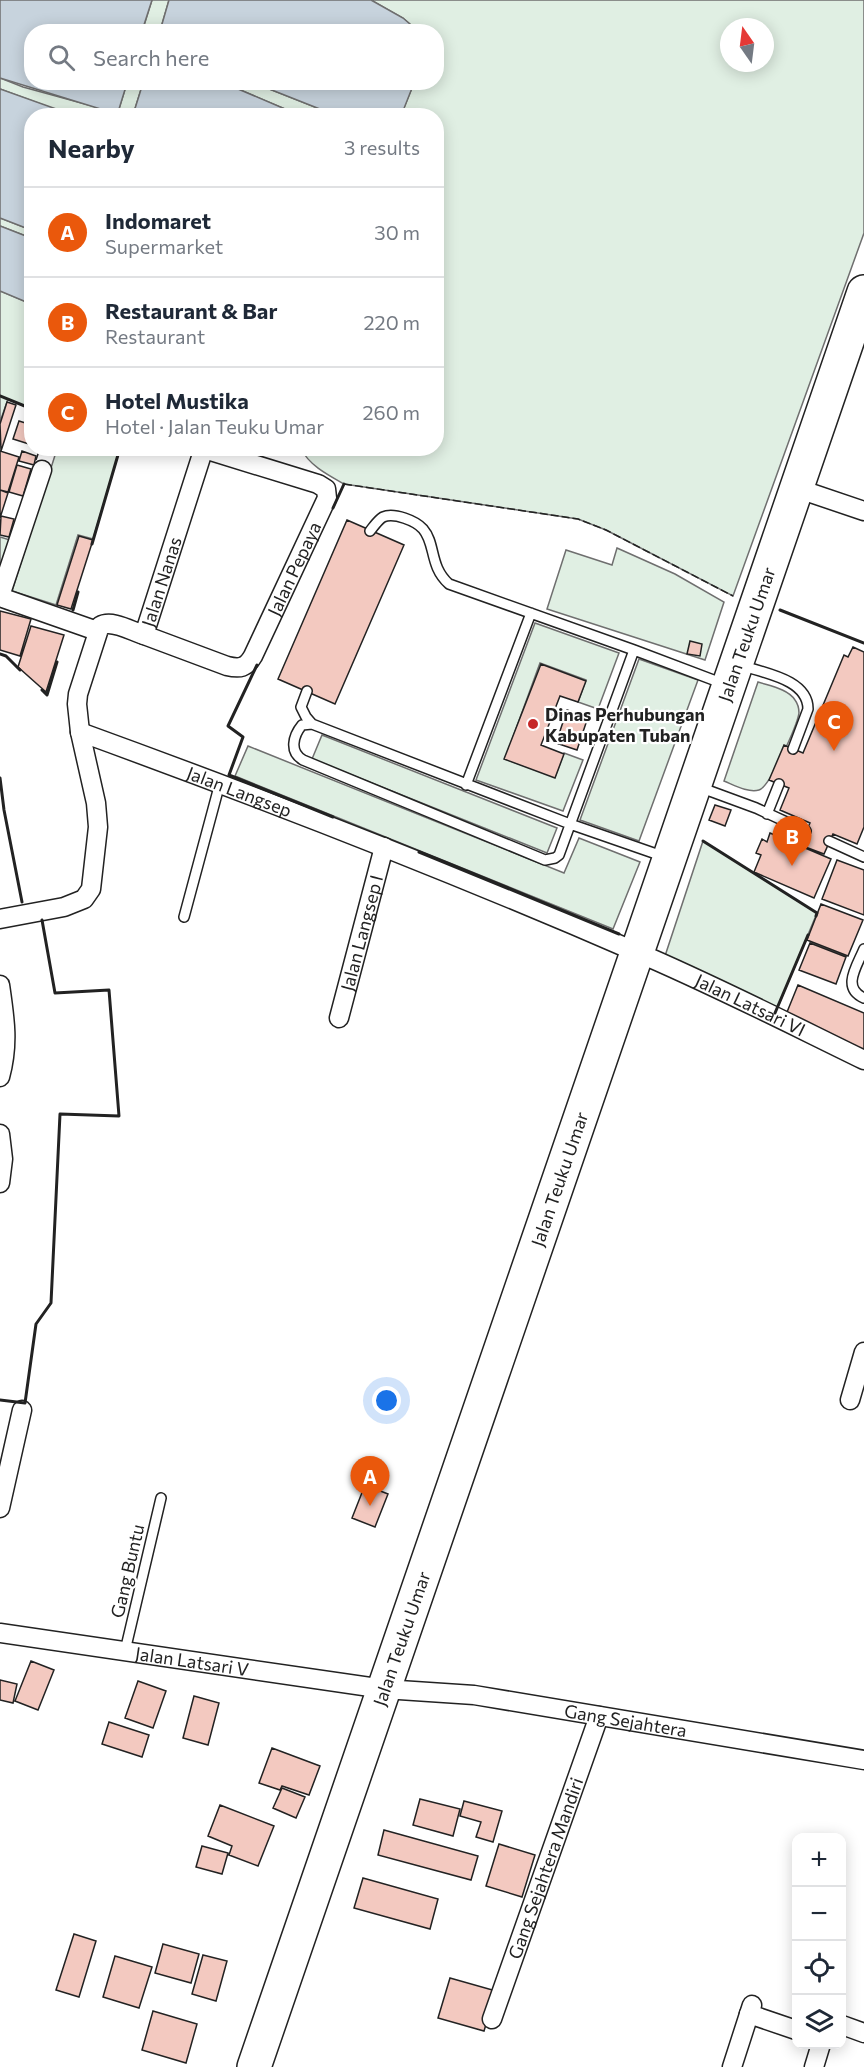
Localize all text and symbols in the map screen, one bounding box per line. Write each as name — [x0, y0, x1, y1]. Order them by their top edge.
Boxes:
north arrow — [720, 18, 774, 72]
search box — [24, 24, 444, 90]
icon: search — [45, 41, 78, 74]
text: Search here — [93, 44, 209, 71]
text: Nearby — [48, 132, 135, 163]
text: 3 results — [344, 135, 420, 159]
text: Indomaret — [105, 207, 211, 234]
text: A — [60, 220, 75, 244]
text: 30 m — [374, 220, 420, 244]
text: Supermarket — [105, 234, 223, 258]
text: Restaurant & Bar — [105, 297, 277, 324]
text: B — [61, 310, 74, 334]
text: 220 m — [364, 310, 420, 334]
text: Restaurant — [105, 324, 205, 348]
text: Hotel Mustika — [105, 387, 249, 414]
text: C — [61, 400, 74, 424]
text: 260 m — [362, 400, 420, 424]
text: Hotel · Jalan Teuku Umar — [105, 414, 324, 438]
street label: Jalan Pepaya — [262, 518, 325, 619]
street label: Jalan Nanas — [136, 534, 186, 630]
street label: Jalan Teuku Umar — [713, 564, 780, 704]
pin: C — [814, 702, 854, 751]
place label: Dinas Perhubungan Kabupaten Tuban — [545, 703, 705, 746]
marker: Dinas Perhubungan Kabupaten Tuban — [526, 717, 540, 731]
street label: Jalan Langsep — [184, 761, 295, 821]
pin: B — [772, 816, 812, 866]
street label: Jalan Langsep I — [336, 872, 387, 993]
street label: Jalan Latsari VI — [692, 969, 809, 1041]
street label: Jalan Teuku Umar — [526, 1109, 592, 1249]
your location — [372, 1386, 401, 1415]
pin: A — [350, 1456, 389, 1506]
street label: Gang Buntu — [106, 1522, 148, 1620]
street label: Jalan Teuku Umar — [368, 1568, 435, 1709]
street label: Jalan Latsari V — [134, 1642, 250, 1680]
street label: Gang Sejahtera — [563, 1699, 688, 1741]
street label: Gang Sejahtera Mandiri — [503, 1774, 587, 1962]
map controls — [792, 1833, 846, 2049]
button: + — [792, 1833, 846, 1887]
button: − — [792, 1887, 846, 1941]
button: locate — [792, 1941, 846, 1995]
button: layers — [792, 1995, 846, 2049]

